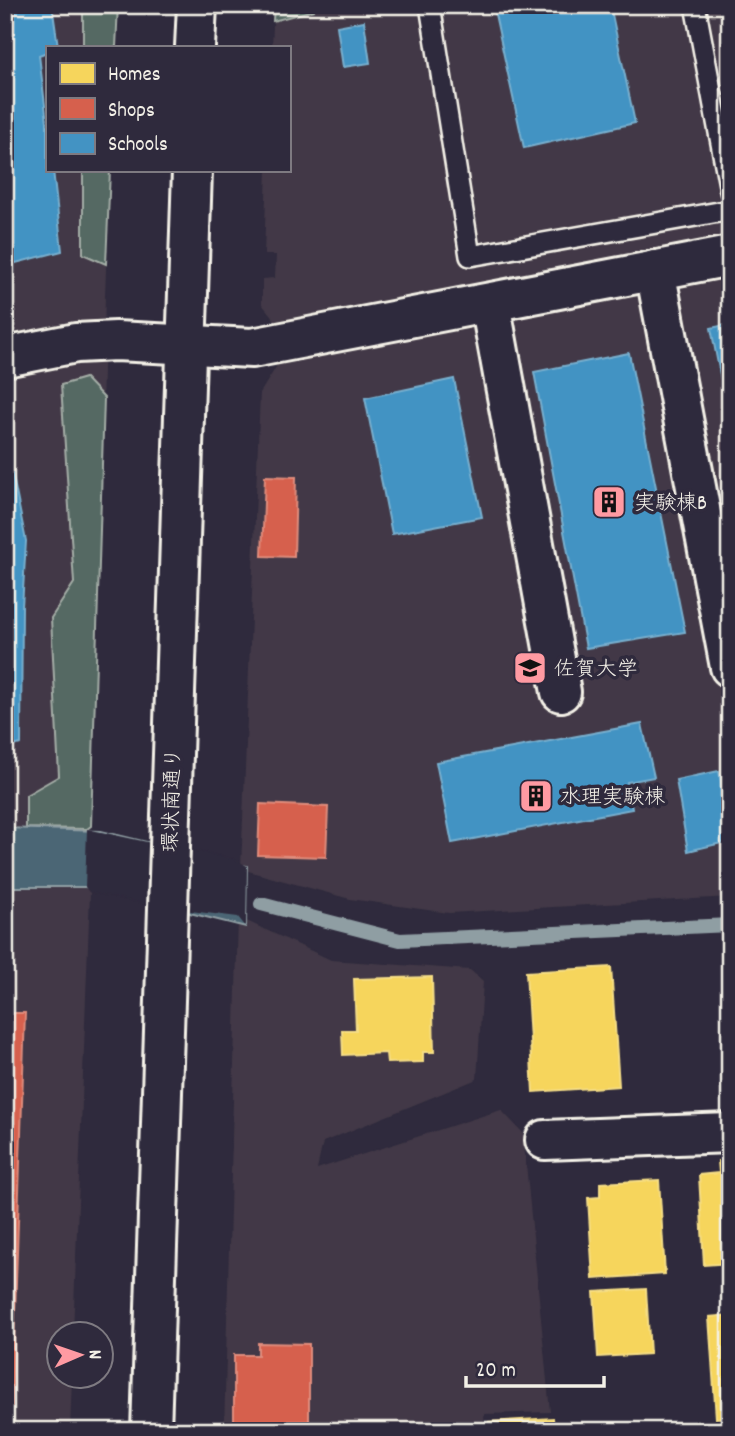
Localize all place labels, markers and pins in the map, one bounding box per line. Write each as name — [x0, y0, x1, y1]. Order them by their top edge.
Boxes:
building icon: 実験棟B — [590, 483, 628, 521]
place label: 実験棟B — [634, 490, 707, 520]
school or university icon: 佐賀大学 — [511, 649, 549, 687]
place label: 佐賀大学 — [554, 656, 638, 686]
building icon: 水理実験棟 — [517, 777, 555, 815]
place label: 水理実験棟 — [560, 784, 665, 814]

